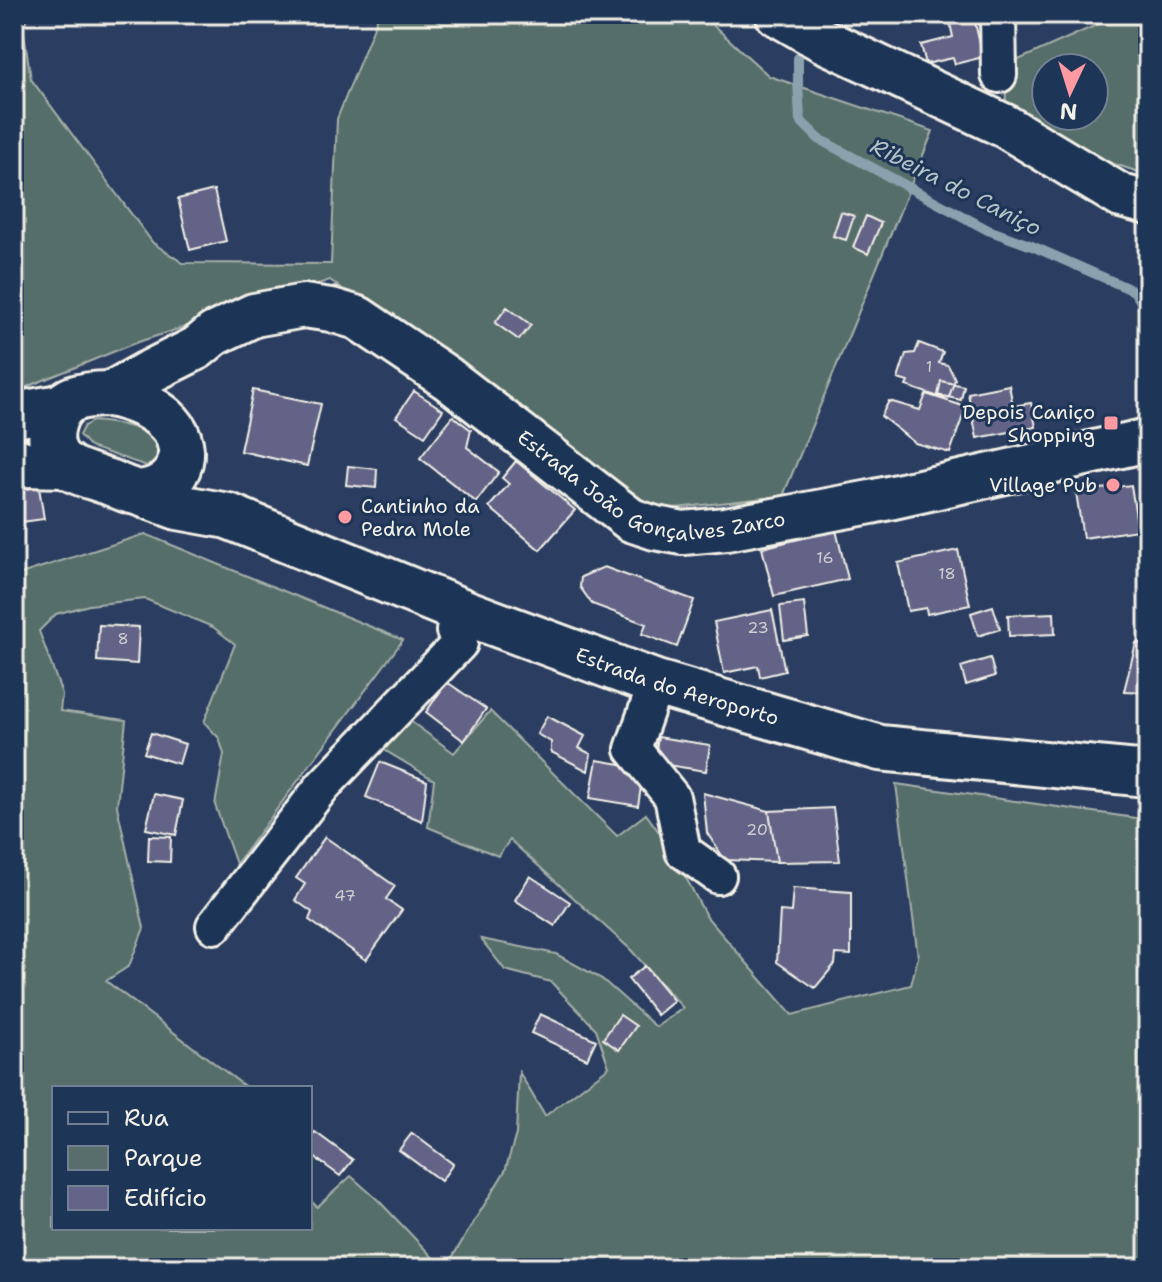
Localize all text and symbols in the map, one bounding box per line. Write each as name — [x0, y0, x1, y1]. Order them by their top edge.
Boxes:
north arrow — [1030, 52, 1110, 132]
text: N — [1059, 96, 1078, 127]
water label: Ribeira do Caniço — [866, 131, 1046, 243]
house number: 1 — [926, 356, 932, 377]
place label: Depois Caniço Shopping — [962, 399, 1095, 448]
marker: Depois Caniço Shopping — [1102, 414, 1120, 432]
street label: Estrada João Gonçalves Zarco — [512, 424, 787, 547]
place label: Village Pub — [989, 472, 1097, 498]
marker: Village Pub — [1104, 476, 1122, 494]
place label: Cantinho da Pedra Mole — [361, 493, 480, 542]
marker: Cantinho da Pedra Mole — [336, 508, 354, 526]
house number: 16 — [816, 547, 834, 568]
house number: 18 — [938, 563, 956, 584]
house number: 23 — [747, 617, 769, 638]
house number: 8 — [117, 628, 129, 649]
street label: Estrada do Aeroporto — [572, 641, 782, 731]
house number: 20 — [746, 819, 768, 840]
house number: 47 — [334, 885, 356, 906]
legend — [52, 1086, 312, 1230]
text: Rua — [124, 1102, 169, 1134]
text: Parque — [124, 1142, 203, 1174]
text: Edifício — [124, 1182, 207, 1214]

